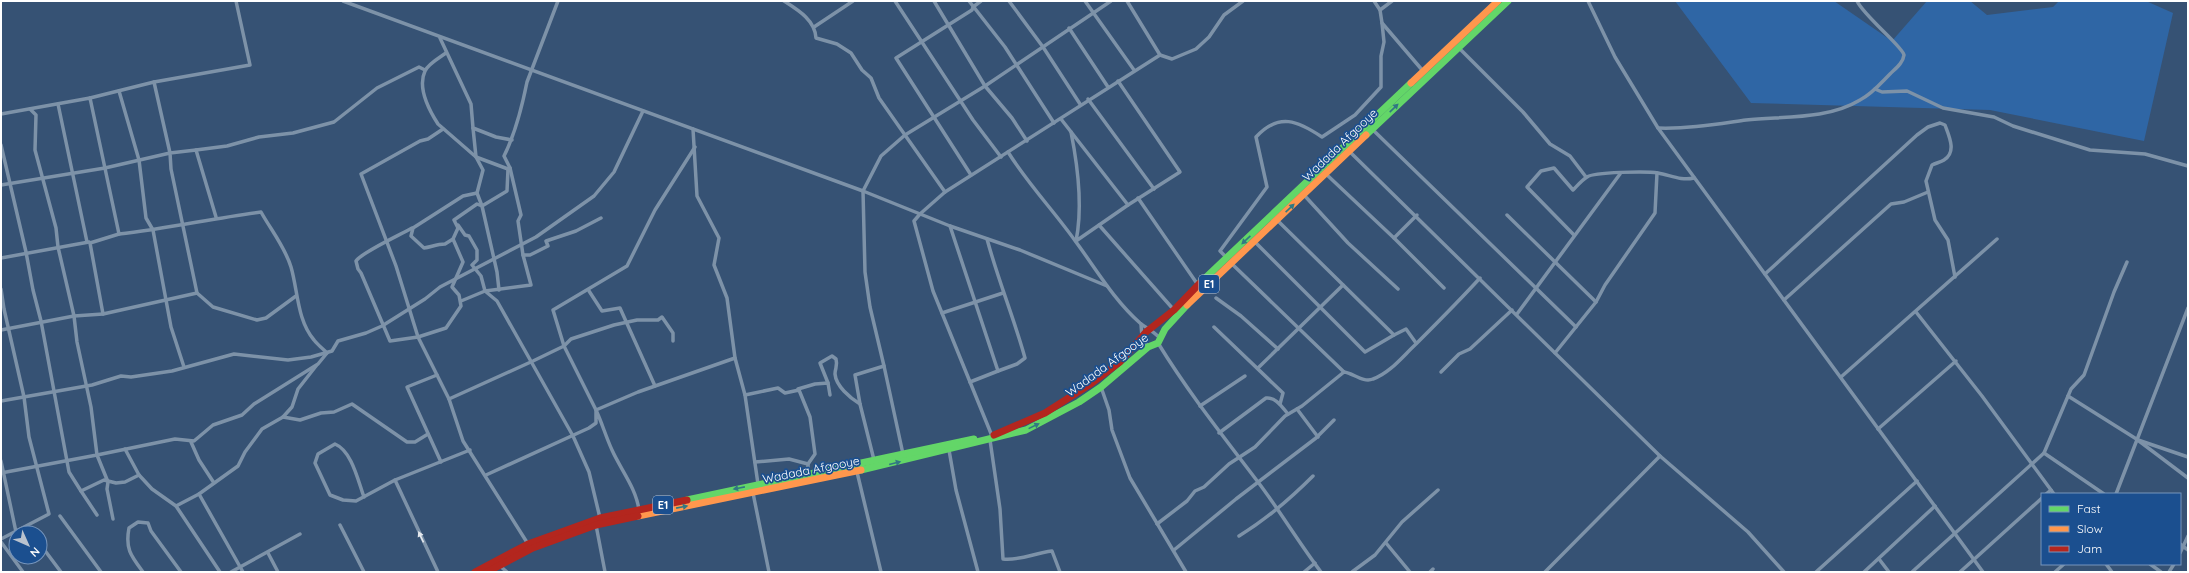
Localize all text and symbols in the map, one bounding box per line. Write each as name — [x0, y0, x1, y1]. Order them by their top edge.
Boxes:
one-way arrow — [1389, 103, 1399, 113]
street label: Wadada Afgooye — [1299, 105, 1380, 184]
one-way arrow — [1285, 203, 1296, 212]
one-way arrow — [1241, 235, 1251, 244]
road number: E1 — [1199, 275, 1219, 293]
street label: Wadada Afgooye — [1062, 329, 1151, 400]
one-way arrow — [1029, 423, 1040, 429]
street label: Wadada Afgooye — [761, 453, 861, 486]
one-way arrow — [889, 460, 902, 466]
one-way arrow — [733, 486, 745, 492]
legend — [2041, 493, 2181, 565]
road number: E1 — [653, 496, 673, 514]
text: Fast — [2077, 501, 2101, 516]
one-way arrow — [676, 504, 688, 510]
text: Slow — [2077, 521, 2103, 536]
north arrow — [8, 525, 48, 565]
one-way arrow — [418, 531, 424, 542]
text: Jam — [2077, 541, 2102, 556]
text: N — [27, 544, 43, 560]

